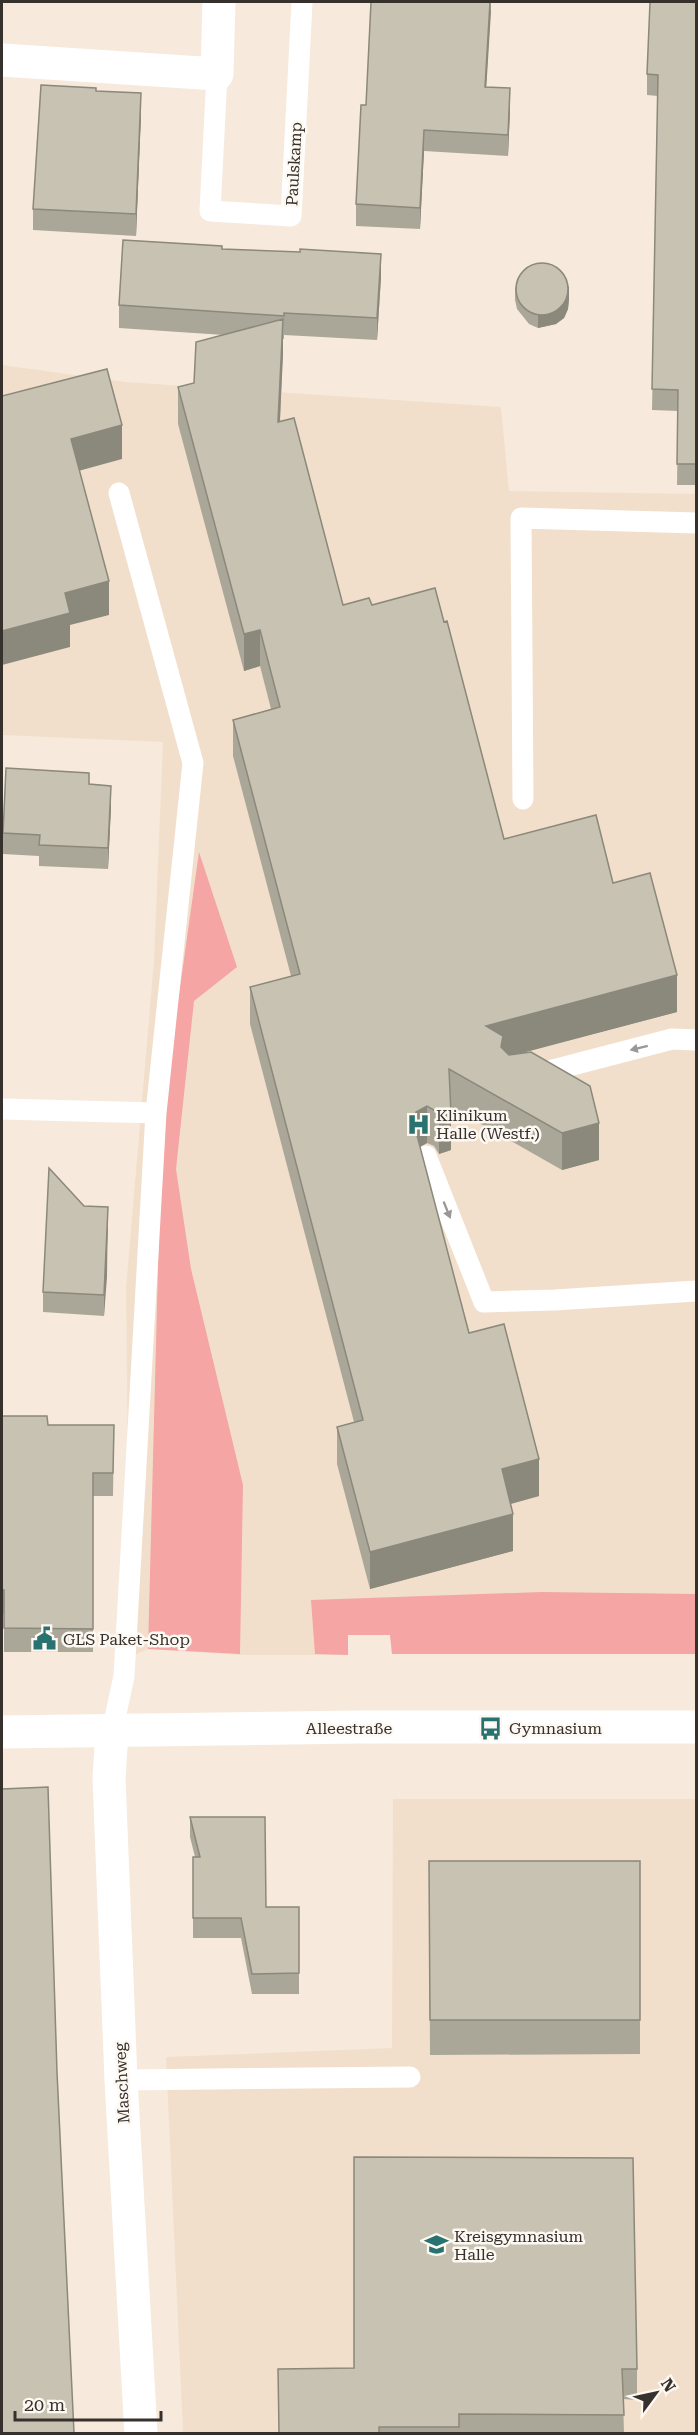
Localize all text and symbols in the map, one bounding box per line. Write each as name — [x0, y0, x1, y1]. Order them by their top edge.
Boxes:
street label: Paulskamp — [282, 121, 306, 207]
one-way arrow — [630, 1043, 648, 1053]
place label: Klinikum Halle (Westf.) — [436, 1106, 540, 1143]
hospital icon: Klinikum Halle (Westf.) — [405, 1111, 431, 1137]
one-way arrow — [443, 1201, 452, 1219]
public building icon: GLS Paket-Shop — [32, 1626, 58, 1652]
place label: GLS Paket-Shop — [63, 1630, 190, 1649]
bus stop icon: Gymnasium — [478, 1715, 504, 1741]
street label: Alleestraße — [306, 1719, 392, 1738]
place label: Gymnasium — [509, 1719, 602, 1738]
street label: Maschweg — [110, 2041, 134, 2124]
place label: Kreisgymnasium Halle — [454, 2227, 584, 2264]
school or university icon: Kreisgymnasium Halle — [423, 2232, 449, 2258]
north arrow — [626, 2363, 686, 2423]
text: N — [657, 2375, 679, 2395]
scale bar — [15, 2384, 160, 2422]
text: 20 m — [24, 2394, 65, 2415]

